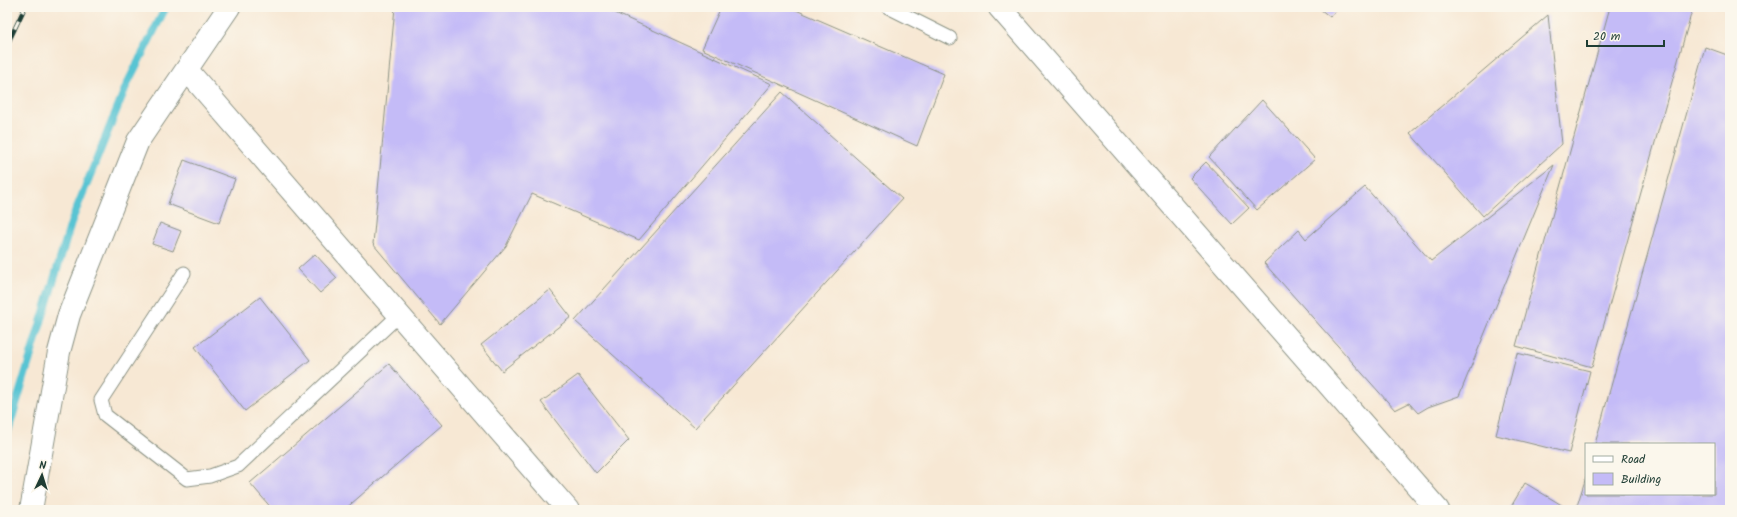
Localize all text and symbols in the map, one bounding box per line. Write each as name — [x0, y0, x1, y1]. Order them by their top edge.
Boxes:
scale bar — [1587, 22, 1664, 48]
text: 20 m — [1593, 27, 1621, 46]
legend — [1585, 443, 1715, 495]
text: Road — [1621, 450, 1646, 469]
north arrow — [22, 455, 62, 495]
text: N — [39, 457, 47, 475]
text: Building — [1621, 470, 1661, 489]

